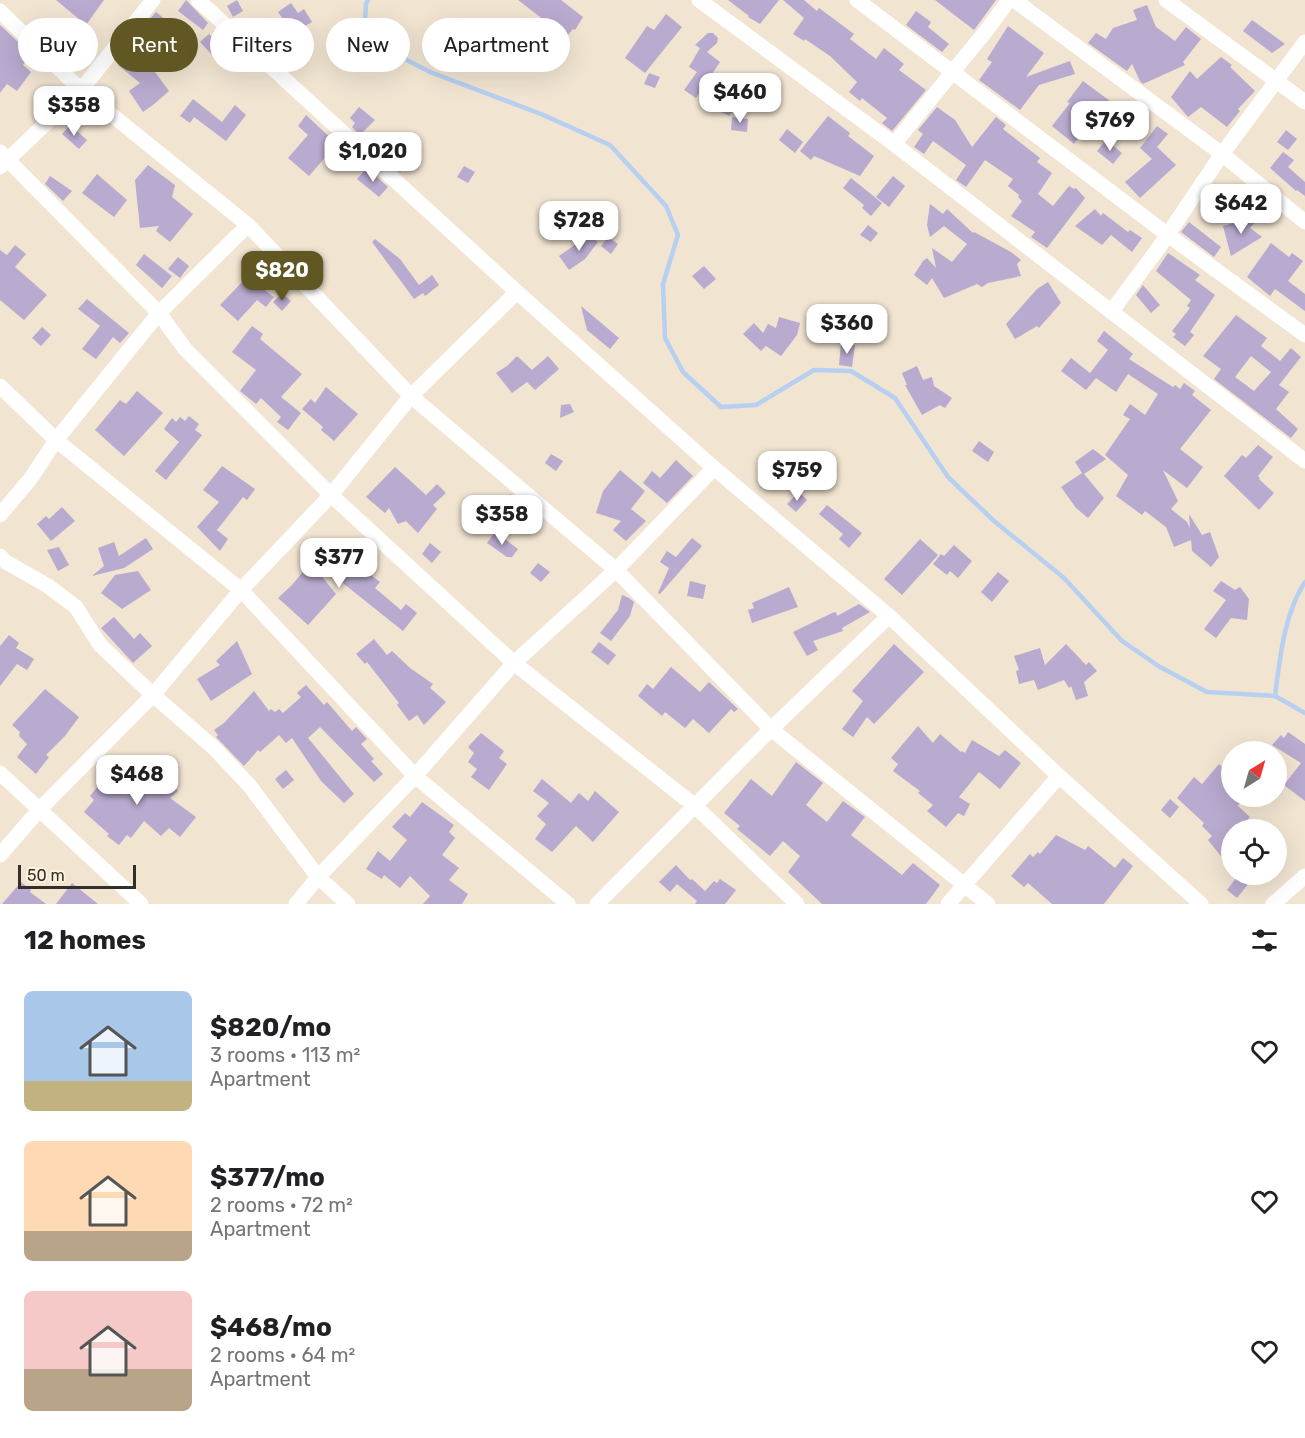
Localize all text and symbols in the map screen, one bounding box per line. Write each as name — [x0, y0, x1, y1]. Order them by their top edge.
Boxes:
chip: Buy — [18, 18, 98, 72]
chip: Rent — [110, 18, 198, 72]
chip: Filters — [210, 18, 314, 72]
chip: New — [326, 18, 410, 72]
chip: Apartment — [422, 18, 570, 72]
pin: $460 — [704, 73, 776, 124]
text: $460 — [713, 80, 767, 104]
pin: $358 — [38, 86, 110, 137]
text: $358 — [48, 93, 101, 117]
pin: $769 — [1074, 101, 1146, 152]
text: $769 — [1085, 108, 1135, 132]
pin: $1,020 — [324, 132, 422, 183]
text: $1,020 — [339, 139, 407, 163]
pin: $642 — [1205, 184, 1277, 235]
text: $642 — [1214, 191, 1268, 215]
pin: $728 — [543, 201, 615, 252]
text: $728 — [553, 208, 605, 232]
pin: $820 — [246, 251, 318, 302]
text: $820 — [255, 258, 309, 282]
pin: $360 — [811, 304, 883, 355]
text: $360 — [820, 311, 874, 335]
pin: $759 — [761, 451, 833, 502]
text: $759 — [772, 458, 822, 482]
pin: $358 — [466, 495, 538, 546]
text: $358 — [476, 502, 529, 526]
pin: $377 — [303, 538, 375, 589]
text: $377 — [314, 545, 364, 569]
north arrow — [1221, 741, 1287, 807]
map controls — [1221, 741, 1287, 885]
pin: $468 — [101, 755, 173, 806]
text: $468 — [110, 762, 164, 786]
button: locate — [1221, 819, 1287, 885]
scale bar — [18, 862, 136, 890]
text: 50 m — [27, 866, 65, 885]
icon: filters — [1248, 924, 1281, 957]
text: 12 homes — [24, 925, 146, 956]
text: $820/mo — [210, 1012, 331, 1043]
icon: home — [72, 1015, 144, 1087]
icon: heart — [1248, 1035, 1281, 1068]
text: 3 rooms · 113 m² — [210, 1043, 360, 1067]
text: Apartment — [210, 1067, 311, 1091]
text: $377/mo — [210, 1162, 325, 1193]
icon: home — [72, 1165, 144, 1237]
icon: heart — [1248, 1185, 1281, 1218]
text: 2 rooms · 72 m² — [210, 1193, 353, 1217]
text: Apartment — [210, 1217, 311, 1241]
text: $468/mo — [210, 1312, 332, 1343]
icon: home — [72, 1315, 144, 1387]
icon: heart — [1248, 1335, 1281, 1368]
text: 2 rooms · 64 m² — [210, 1343, 355, 1367]
text: Apartment — [210, 1367, 311, 1391]

